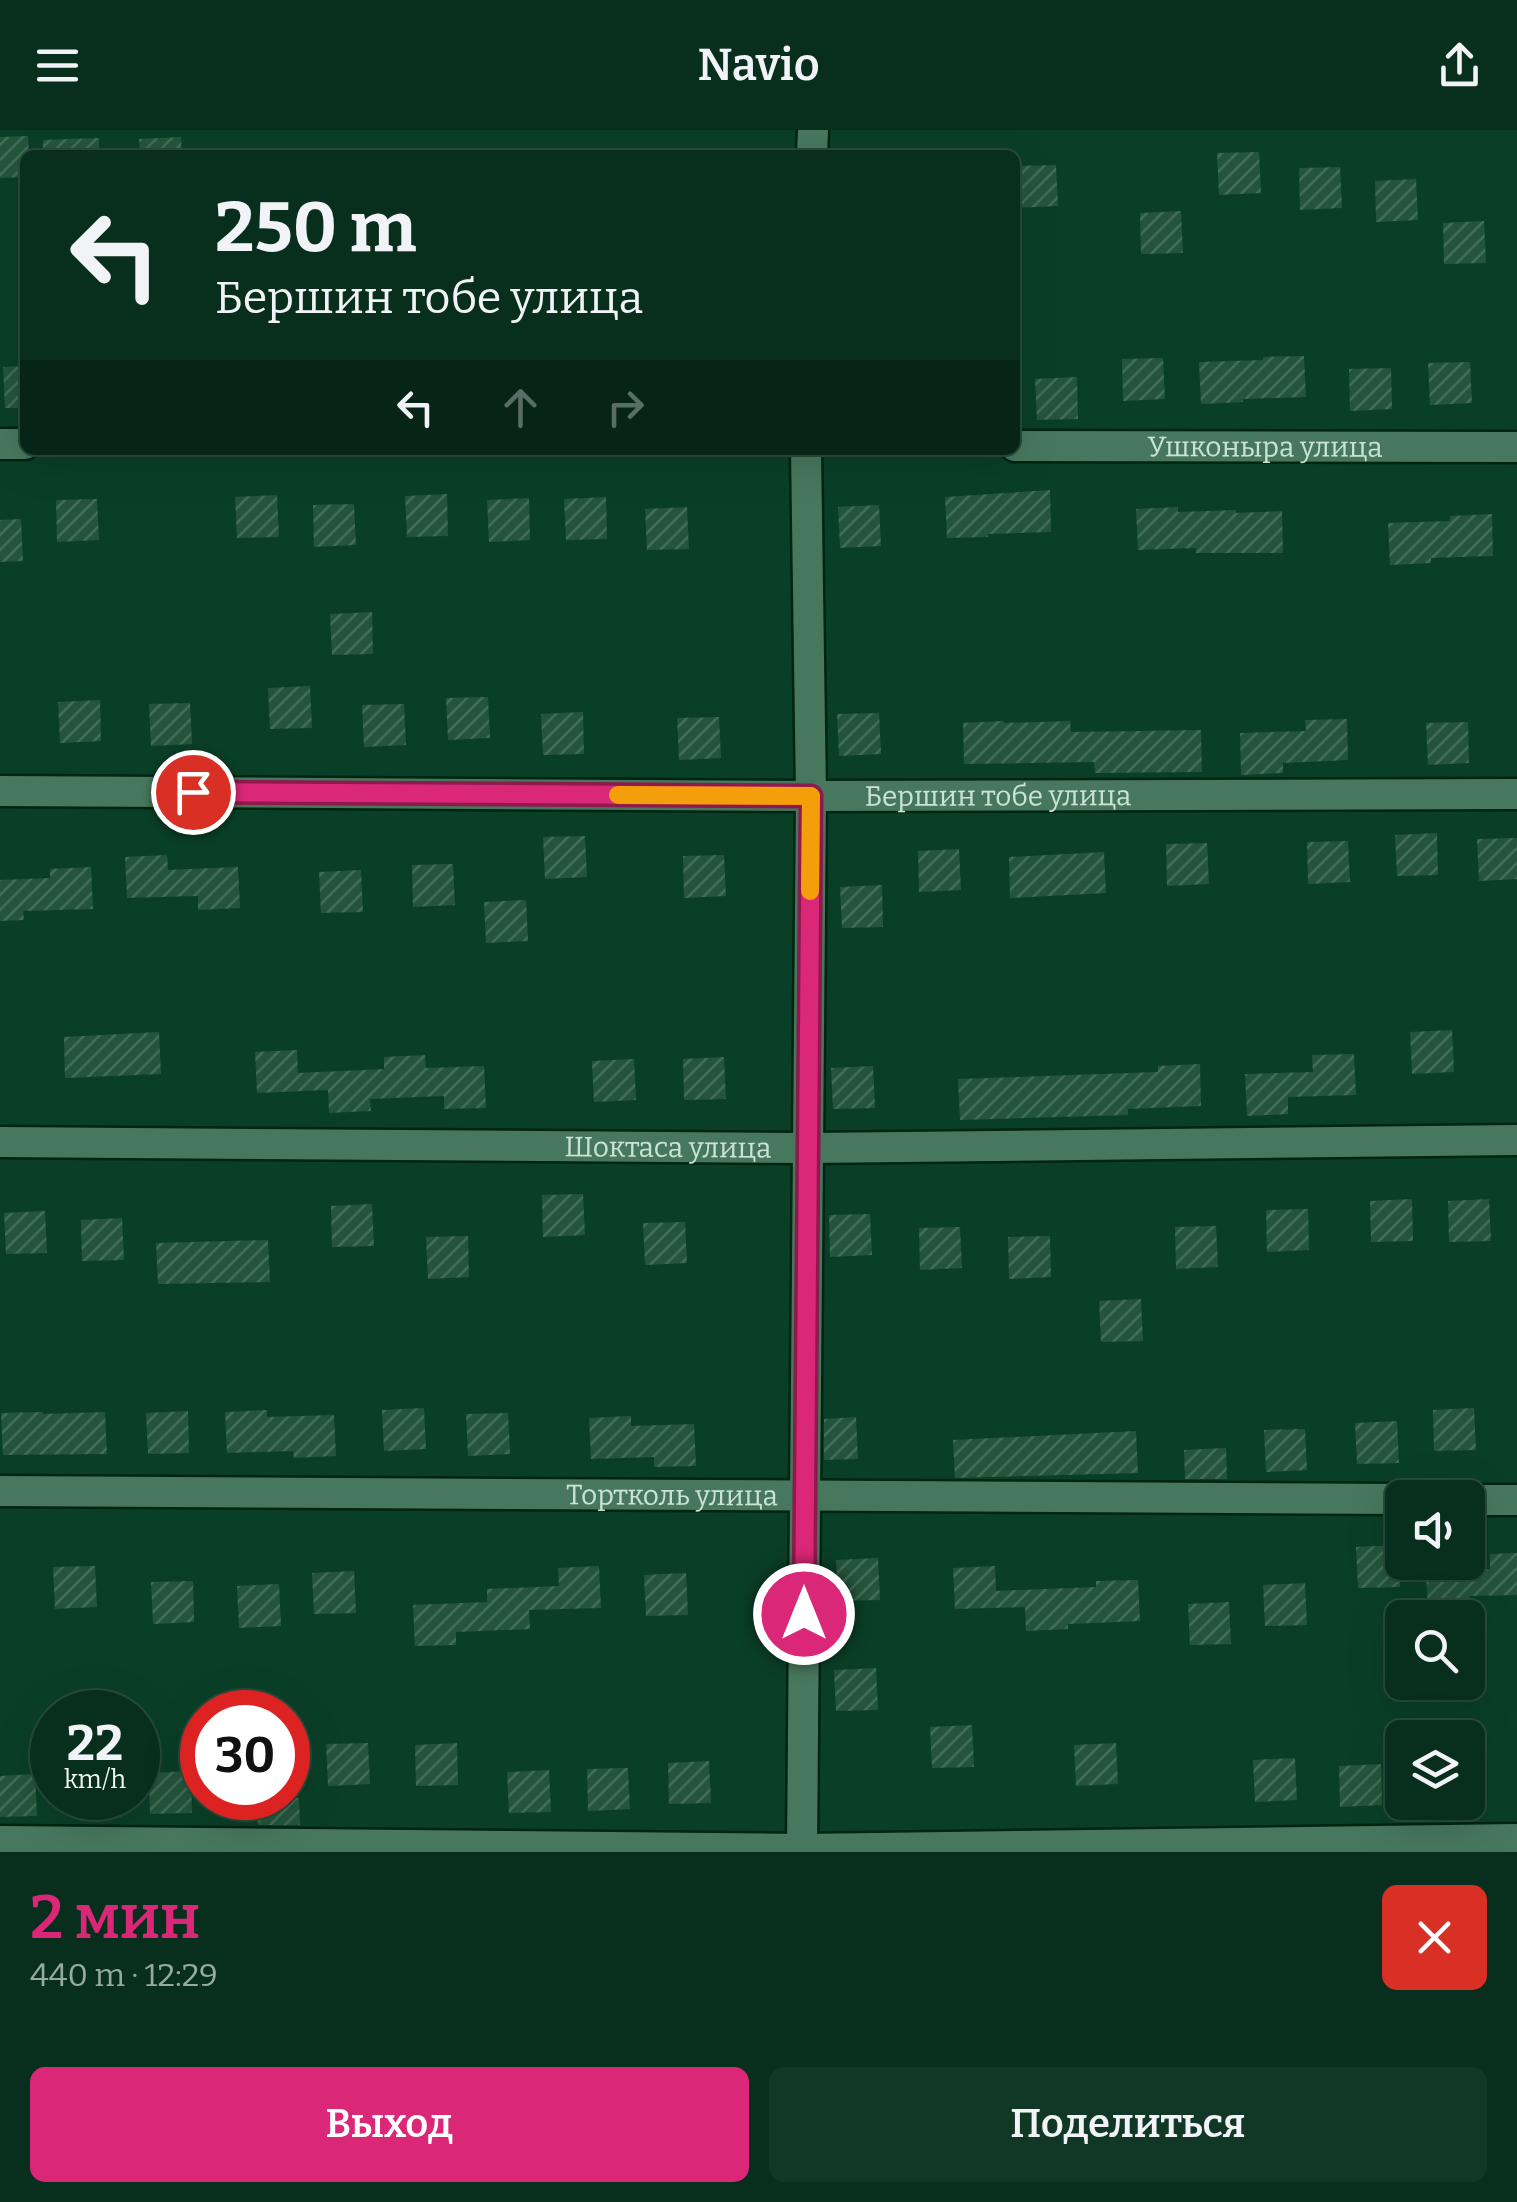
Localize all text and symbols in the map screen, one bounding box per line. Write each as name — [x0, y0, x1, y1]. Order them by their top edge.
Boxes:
icon: menu — [30, 38, 85, 93]
text: Navio — [697, 38, 820, 92]
icon: share — [1432, 38, 1487, 93]
text: 250 m — [215, 186, 417, 270]
icon: left — [50, 190, 180, 320]
text: Бершин тобе улица — [215, 271, 643, 325]
icon: left — [388, 380, 443, 435]
icon: ahead — [493, 380, 548, 435]
icon: right — [598, 380, 653, 435]
street label: Ушконыра улица — [1147, 430, 1383, 463]
pin — [151, 750, 236, 835]
icon: arrive — [166, 765, 221, 820]
street label: Бершин тобе улица — [865, 779, 1131, 812]
street label: Шоктаса улица — [564, 1130, 771, 1164]
street label: Тортколь улица — [566, 1478, 778, 1512]
map controls — [1385, 1480, 1485, 1820]
button: sound — [1385, 1480, 1485, 1580]
position arrow — [752, 1562, 856, 1666]
button: search — [1385, 1600, 1485, 1700]
speed limit sign: 30 — [180, 1690, 310, 1820]
text: 22 — [67, 1713, 123, 1773]
button: layers — [1385, 1720, 1485, 1820]
text: km/h — [64, 1765, 126, 1795]
text: 2 мин — [30, 1882, 200, 1954]
button: close — [1382, 1885, 1487, 1990]
text: 440 m · 12:29 — [30, 1956, 218, 1994]
button: Выход — [30, 2067, 749, 2182]
button: Поделиться — [769, 2067, 1487, 2182]

